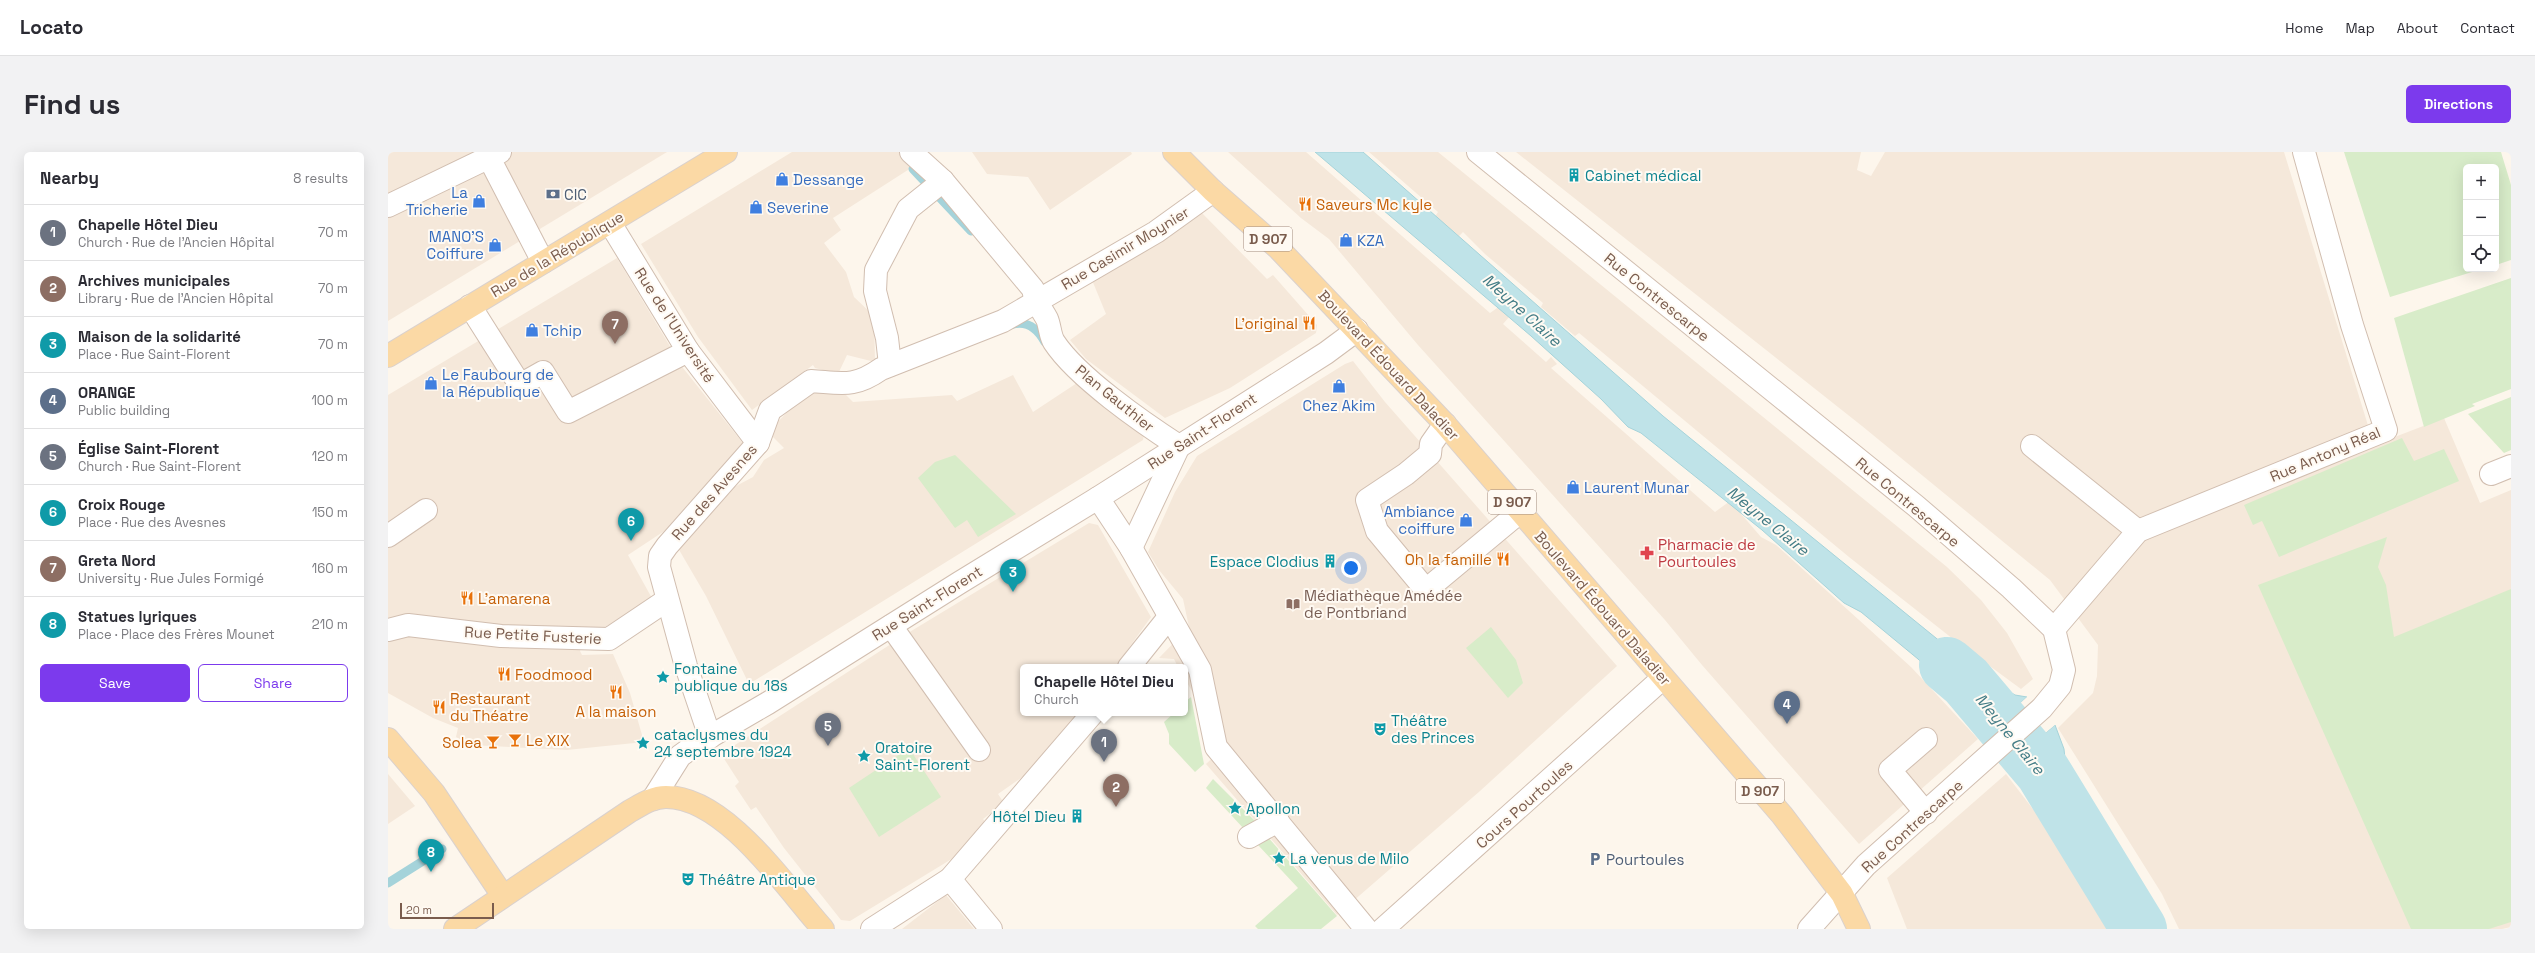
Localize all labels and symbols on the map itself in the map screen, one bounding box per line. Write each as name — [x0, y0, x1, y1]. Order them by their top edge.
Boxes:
place label: Cabinet médical — [1585, 166, 1702, 185]
building icon: Cabinet médical — [1566, 167, 1582, 183]
place label: Dessange — [793, 170, 864, 189]
shop icon: Dessange — [774, 171, 790, 187]
place label: La Tricherie — [406, 183, 468, 219]
place label: CIC — [564, 185, 587, 204]
bank icon: CIC — [545, 186, 561, 202]
shop icon: La Tricherie — [471, 193, 487, 209]
place label: Saveurs Mc kyle — [1316, 195, 1432, 214]
restaurant icon: Saveurs Mc kyle — [1297, 196, 1313, 212]
place label: Severine — [767, 198, 829, 217]
shop icon: Severine — [748, 199, 764, 215]
street label: Rue Casimir Moynier — [1058, 202, 1193, 294]
street label: Rue de la République — [487, 207, 627, 301]
place label: MANO'S Coiffure — [427, 227, 484, 263]
road number: D 907 — [1244, 227, 1292, 251]
place label: KZA — [1357, 231, 1385, 250]
shop icon: KZA — [1338, 232, 1354, 248]
shop icon: MANO'S Coiffure — [487, 237, 503, 253]
street label: Rue Contrescarpe — [1600, 249, 1714, 345]
street label: Rue de l'Université — [631, 264, 719, 386]
water label: Meyne Claire — [1478, 269, 1566, 351]
street label: Boulevard Édouard Daladier — [1314, 286, 1464, 444]
pin: 7 — [602, 311, 628, 344]
place label: L’original — [1235, 314, 1298, 333]
restaurant icon: L’original — [1301, 315, 1317, 331]
place label: Tchip — [543, 321, 582, 340]
shop icon: Tchip — [524, 322, 540, 338]
street label: Plan Gauthier — [1072, 360, 1159, 436]
place label: Le Faubourg de la République — [442, 365, 554, 401]
shop icon: Le Faubourg de la République — [423, 375, 439, 391]
shop icon: Chez Akim — [1331, 378, 1347, 394]
street label: Rue Saint-Florent — [1144, 389, 1260, 473]
place label: Chez Akim — [1302, 396, 1376, 415]
street label: Rue Antony Réal — [2267, 422, 2383, 486]
street label: Rue des Avesnes — [667, 440, 761, 544]
street label: Rue Contrescarpe — [1852, 453, 1964, 551]
place label: Laurent Munar — [1584, 478, 1690, 497]
shop icon: Laurent Munar — [1565, 479, 1581, 495]
water label: Meyne Claire — [1723, 482, 1813, 561]
road number: D 907 — [1488, 490, 1536, 514]
place label: Ambiance coiffure — [1384, 502, 1455, 538]
pin: 6 — [618, 508, 644, 541]
shop icon: Ambiance coiffure — [1458, 512, 1474, 528]
street label: Boulevard Édouard Daladier — [1531, 527, 1676, 689]
place label: Pharmacie de Pourtoules — [1658, 535, 1756, 571]
pharmacy icon: Pharmacie de Pourtoules — [1639, 545, 1655, 561]
place label: Oh la famille — [1405, 550, 1492, 569]
restaurant icon: Oh la famille — [1495, 551, 1511, 567]
place label: Espace Clodius — [1210, 552, 1319, 571]
building icon: Espace Clodius — [1322, 553, 1338, 569]
your location — [1341, 558, 1361, 578]
pin: 3 — [1000, 559, 1026, 592]
street label: Rue Saint-Florent — [868, 561, 986, 645]
place label: Médiathèque Amédée de Pontbriand — [1304, 586, 1462, 622]
place label: L’amarena — [478, 589, 551, 608]
restaurant icon: L’amarena — [459, 590, 475, 606]
library icon: Médiathèque Amédée de Pontbriand — [1285, 596, 1301, 612]
street label: Rue Petite Fusterie — [464, 622, 602, 648]
place label: Fontaine publique du 18s — [674, 659, 788, 695]
place label: Foodmood — [515, 665, 592, 684]
restaurant icon: Foodmood — [496, 666, 512, 682]
place icon: Fontaine publique du 18s — [655, 669, 671, 685]
restaurant icon: A la maison — [608, 684, 624, 700]
place label: Restaurant du Théatre — [450, 689, 531, 725]
water label: Meyne Claire — [1971, 689, 2050, 779]
pin: 4 — [1774, 691, 1800, 724]
restaurant icon: Restaurant du Théatre — [431, 699, 447, 715]
place label: A la maison — [576, 702, 656, 721]
place label: Théâtre des Princes — [1391, 711, 1475, 747]
pin: 5 — [815, 713, 841, 746]
theatre icon: Théâtre des Princes — [1372, 721, 1388, 737]
place label: cataclysmes du 24 septembre 1924 — [654, 725, 792, 761]
pin: 1 — [1091, 729, 1117, 762]
place label: Le XIX — [526, 731, 570, 750]
bar icon: Le XIX — [507, 732, 523, 748]
place label: Solea — [442, 733, 482, 752]
bar icon: Solea — [485, 734, 501, 750]
place icon: cataclysmes du 24 septembre 1924 — [635, 735, 651, 751]
place label: Oratoire Saint-Florent — [875, 738, 970, 774]
place icon: Oratoire Saint-Florent — [856, 748, 872, 764]
street label: Cours Pourtoules — [1472, 755, 1576, 852]
pin: 2 — [1103, 774, 1129, 807]
street label: Rue Contrescarpe — [1857, 775, 1967, 877]
road number: D 907 — [1736, 779, 1784, 803]
place label: Apollon — [1246, 799, 1300, 818]
place icon: Apollon — [1227, 800, 1243, 816]
place label: Hôtel Dieu — [992, 807, 1066, 826]
building icon: Hôtel Dieu — [1069, 808, 1085, 824]
pin: 8 — [418, 839, 444, 872]
place label: La venus de Milo — [1290, 849, 1409, 868]
place icon: La venus de Milo — [1271, 850, 1287, 866]
place label: Pourtoules — [1606, 850, 1685, 869]
parking icon: Pourtoules — [1587, 851, 1603, 867]
place label: Théâtre Antique — [699, 870, 816, 889]
theatre icon: Théâtre Antique — [680, 871, 696, 887]
scale bar — [400, 901, 494, 920]

